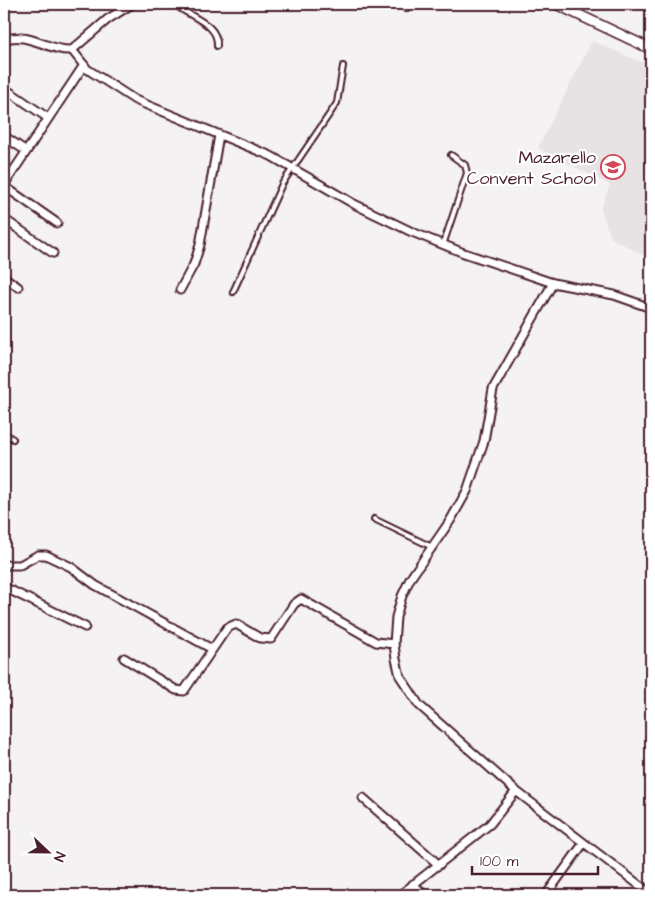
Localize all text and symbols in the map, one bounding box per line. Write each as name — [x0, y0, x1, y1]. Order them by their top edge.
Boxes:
place label: Mazarello Convent School — [467, 145, 596, 191]
school or university icon: Mazarello Convent School — [600, 154, 626, 180]
north arrow — [22, 826, 72, 876]
scale bar — [472, 844, 599, 876]
text: N — [48, 849, 70, 865]
text: 100 m — [480, 851, 519, 872]

